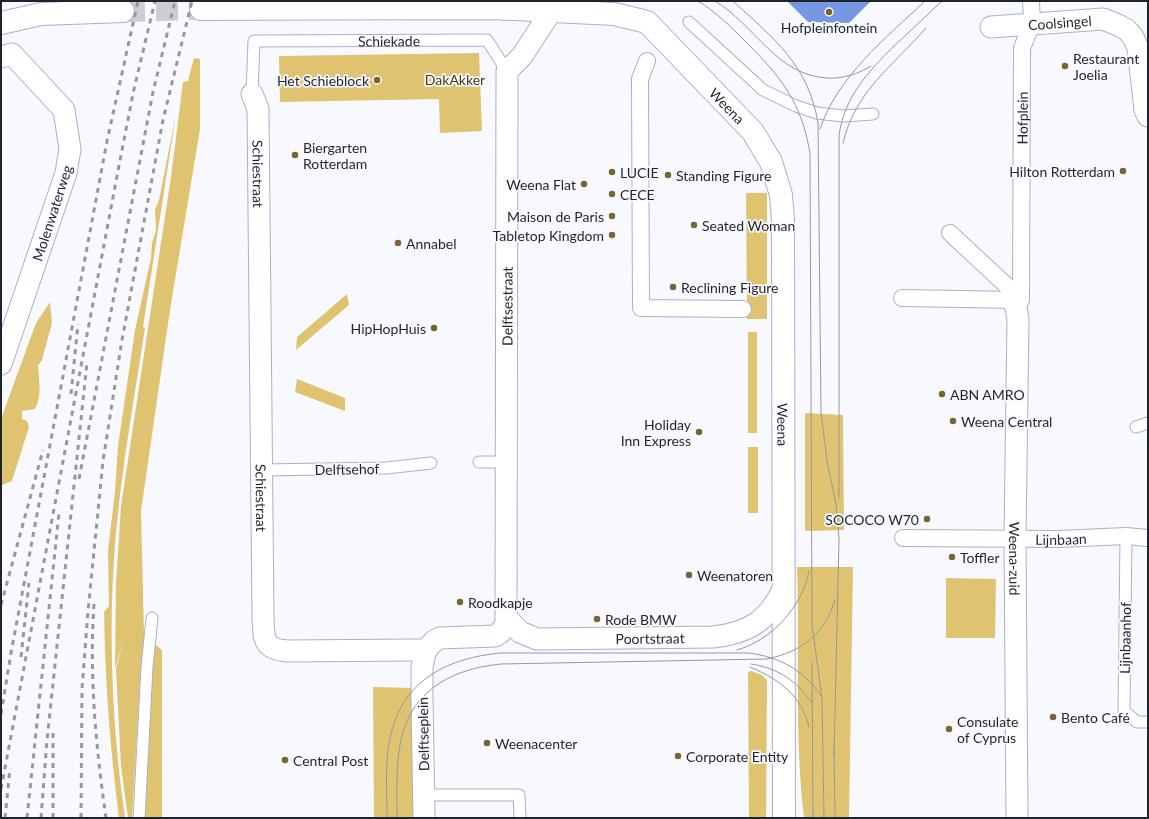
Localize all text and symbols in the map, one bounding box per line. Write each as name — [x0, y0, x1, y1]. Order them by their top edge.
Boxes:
marker: Hofpleinfontein — [824, 7, 834, 17]
street label: Coolsingel — [1028, 11, 1092, 33]
place label: Hofpleinfontein — [781, 19, 877, 36]
street label: Schiekade — [358, 32, 420, 49]
place label: Restaurant Joelia — [1073, 50, 1139, 83]
marker: Restaurant Joelia — [1060, 61, 1070, 71]
park label: DakAkker — [425, 71, 485, 88]
place label: Het Schieblock — [277, 72, 370, 89]
marker: Het Schieblock — [372, 75, 382, 85]
street label: Weena — [706, 84, 749, 127]
street label: Hofplein — [1013, 92, 1030, 145]
place label: Biergarten Rotterdam — [303, 139, 367, 172]
street label: Schiestraat — [250, 140, 267, 208]
marker: Biergarten Rotterdam — [290, 150, 300, 160]
street label: Molenwaterweg — [28, 163, 76, 263]
place label: Hilton Rotterdam — [1009, 163, 1115, 180]
place label: LUCIE — [620, 164, 658, 181]
marker: Hilton Rotterdam — [1118, 166, 1128, 176]
marker: LUCIE — [607, 167, 617, 177]
place label: Standing Figure — [676, 167, 771, 184]
marker: Standing Figure — [663, 170, 673, 180]
place label: Weena Flat — [506, 176, 576, 193]
marker: Weena Flat — [579, 179, 589, 189]
place label: CECE — [620, 186, 655, 203]
marker: CECE — [607, 189, 617, 199]
place label: Maison de Paris — [507, 208, 604, 225]
marker: Maison de Paris — [607, 211, 617, 221]
place label: Seated Woman — [702, 217, 795, 234]
marker: Seated Woman — [689, 220, 699, 230]
place label: Tabletop Kingdom — [493, 227, 604, 244]
marker: Tabletop Kingdom — [607, 230, 617, 240]
place label: Annabel — [406, 235, 457, 252]
marker: Annabel — [393, 238, 403, 248]
street label: Delftsestraat — [498, 267, 515, 346]
place label: Reclining Figure — [681, 279, 778, 296]
marker: Reclining Figure — [668, 282, 678, 292]
place label: HipHopHuis — [351, 320, 426, 337]
marker: HipHopHuis — [429, 323, 439, 333]
place label: ABN AMRO — [950, 386, 1025, 403]
marker: ABN AMRO — [937, 389, 947, 399]
street label: Weena — [775, 403, 792, 446]
place label: Weena Central — [961, 413, 1052, 430]
place label: Holiday Inn Express — [621, 416, 692, 449]
marker: Weena Central — [948, 416, 958, 426]
marker: Holiday Inn Express — [694, 427, 704, 437]
street label: Delftsehof — [314, 460, 380, 478]
street label: Schiestraat — [253, 464, 271, 532]
place label: SOCOCO W70 — [825, 511, 919, 528]
marker: SOCOCO W70 — [922, 514, 932, 524]
street label: Weena-zuid — [1006, 522, 1024, 596]
street label: Lijnbaan — [1035, 529, 1087, 548]
place label: Toffler — [960, 549, 1000, 566]
marker: Toffler — [947, 552, 957, 562]
place label: Weenatoren — [697, 567, 773, 584]
marker: Weenatoren — [684, 570, 694, 580]
place label: Roodkapje — [468, 594, 533, 611]
marker: Roodkapje — [455, 597, 465, 607]
street label: Lijnbaanhof — [1116, 602, 1134, 674]
place label: Rode BMW — [605, 611, 677, 628]
marker: Rode BMW — [592, 614, 602, 624]
street label: Poortstraat — [615, 629, 685, 647]
street label: Delftseplein — [414, 697, 432, 771]
place label: Bento Café — [1061, 709, 1130, 726]
marker: Bento Café — [1048, 712, 1058, 722]
place label: Consulate of Cyprus — [957, 713, 1018, 746]
marker: Consulate of Cyprus — [944, 724, 954, 734]
place label: Weenacenter — [495, 735, 577, 752]
marker: Weenacenter — [482, 738, 492, 748]
place label: Corporate Entity — [686, 748, 789, 765]
marker: Corporate Entity — [673, 751, 683, 761]
place label: Central Post — [293, 752, 368, 769]
marker: Central Post — [280, 755, 290, 765]

